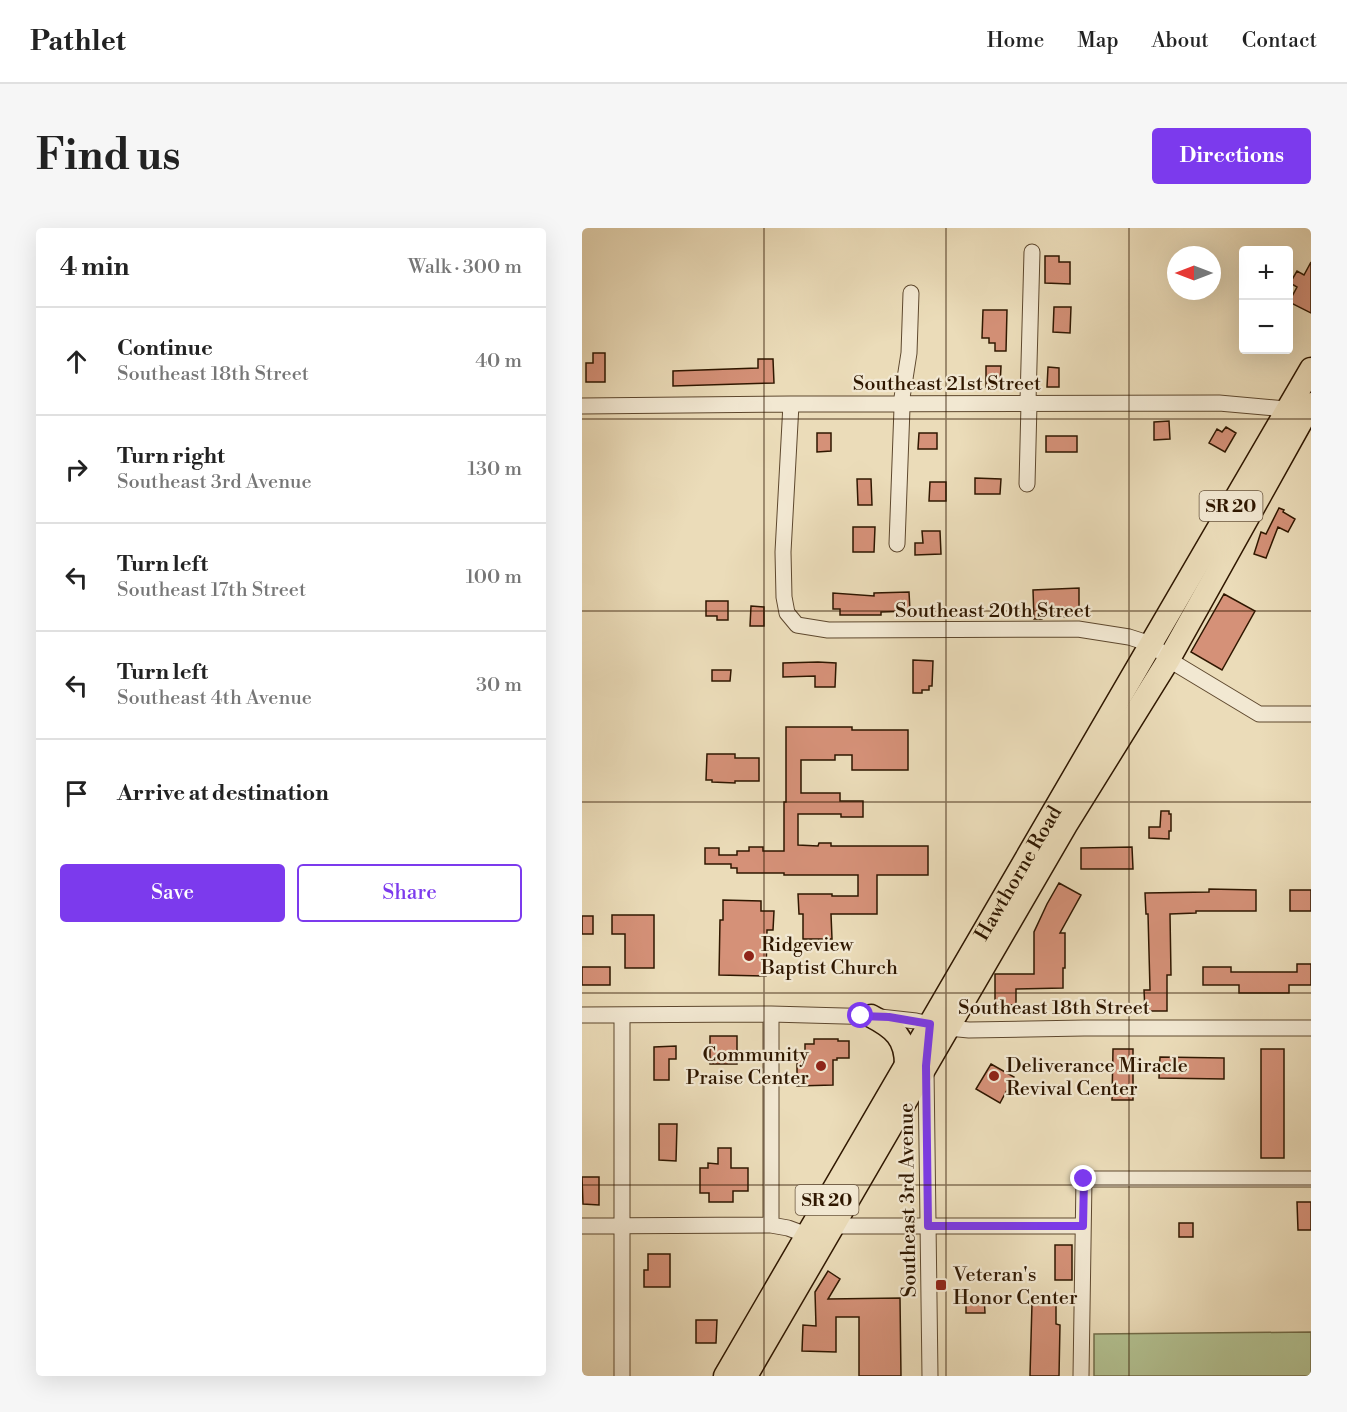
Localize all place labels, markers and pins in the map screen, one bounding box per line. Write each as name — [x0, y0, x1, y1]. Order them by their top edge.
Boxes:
place label: Ridgeview Baptist Church — [760, 933, 898, 981]
marker: Ridgeview Baptist Church — [742, 949, 756, 963]
place label: Community Praise Center — [686, 1043, 809, 1091]
place label: Deliverance Miracle Revival Center — [1006, 1054, 1188, 1102]
marker: Community Praise Center — [814, 1059, 828, 1073]
marker: Deliverance Miracle Revival Center — [987, 1069, 1001, 1083]
place label: Veteran's Honor Center — [952, 1263, 1078, 1311]
marker: Veteran's Honor Center — [934, 1278, 948, 1292]

